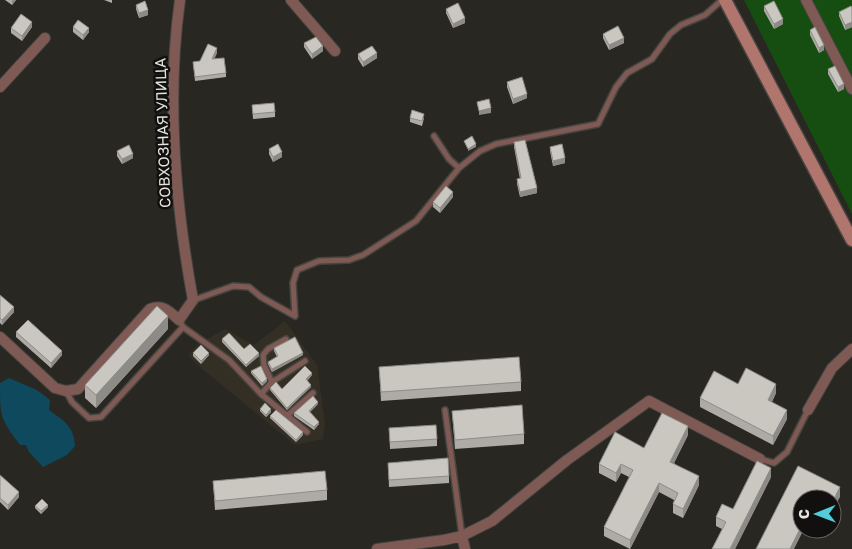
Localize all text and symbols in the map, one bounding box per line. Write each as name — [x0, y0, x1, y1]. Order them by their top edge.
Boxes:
street label: СОВХОЗНАЯ УЛИЦА — [150, 58, 174, 208]
north arrow — [792, 489, 842, 539]
text: С — [795, 509, 812, 519]

